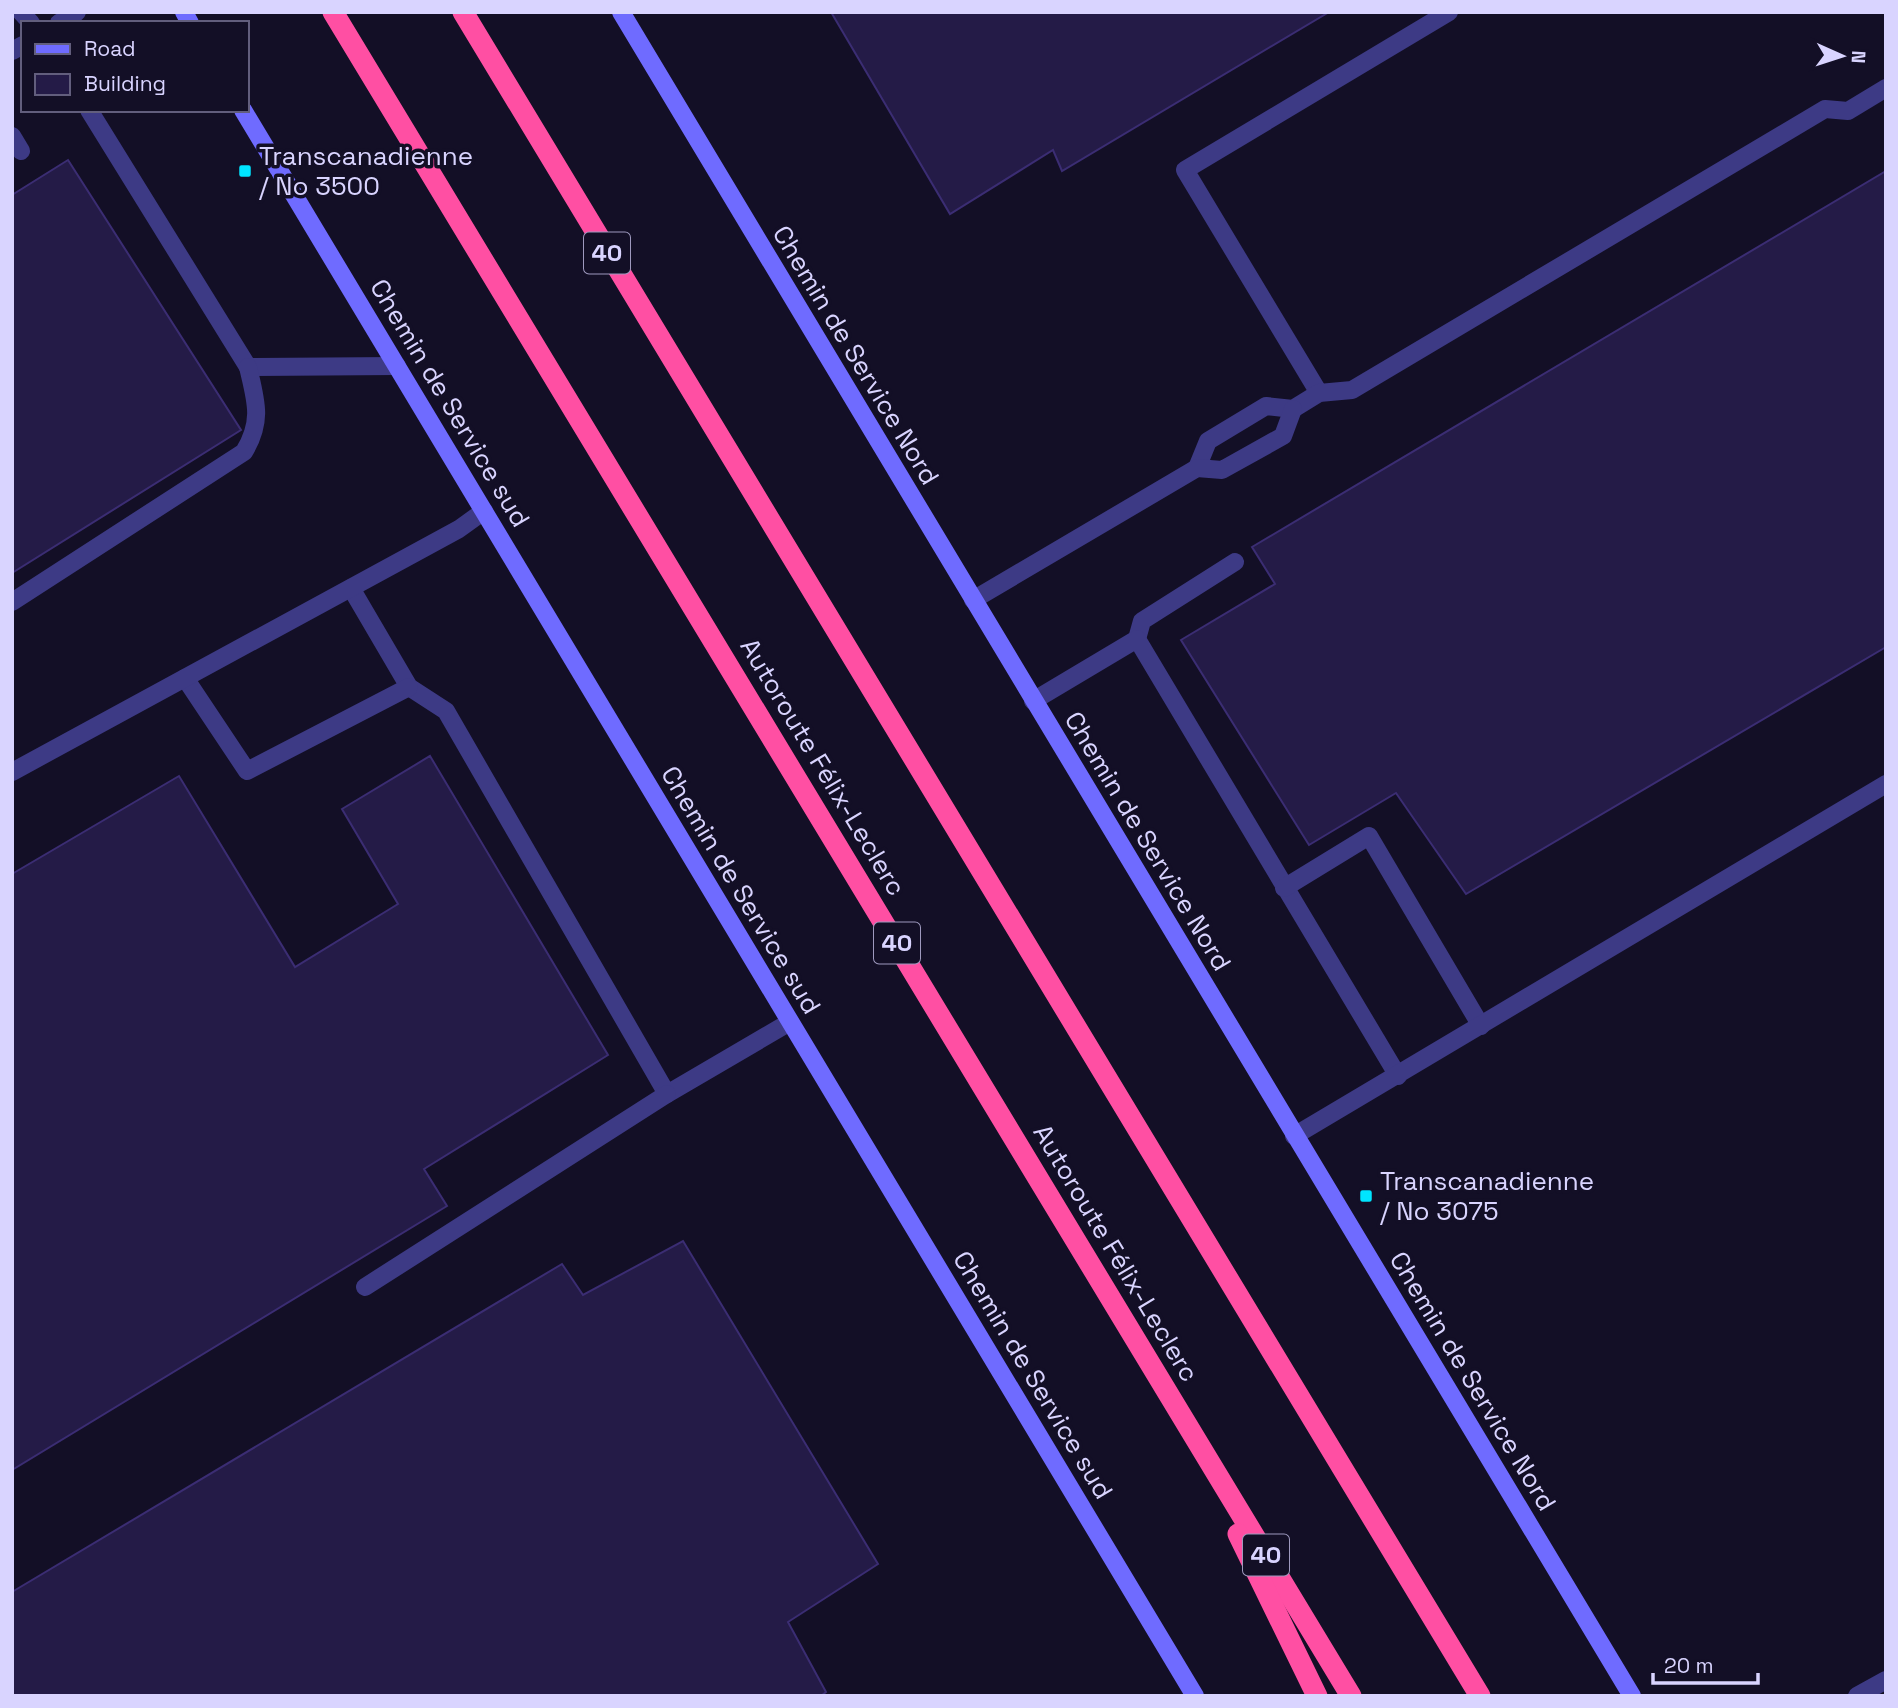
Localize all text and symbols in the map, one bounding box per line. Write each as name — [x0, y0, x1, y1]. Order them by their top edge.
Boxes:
legend — [21, 21, 248, 112]
north arrow — [1807, 21, 1877, 91]
text: Road — [84, 35, 136, 62]
text: N — [1846, 50, 1871, 64]
text: Building — [84, 70, 166, 97]
place label: Transcanadienne / No 3500 — [259, 139, 473, 203]
marker: Transcanadienne / No 3500 — [237, 163, 253, 179]
street label: Chemin de Service Nord — [765, 219, 947, 491]
road number: 40 — [584, 232, 630, 274]
street label: Chemin de Service sud — [362, 273, 538, 533]
street label: Autoroute Félix-Leclerc — [733, 632, 913, 902]
street label: Chemin de Service Nord — [1057, 705, 1239, 977]
street label: Chemin de Service sud — [653, 760, 829, 1020]
road number: 40 — [874, 923, 920, 964]
street label: Autoroute Félix-Leclerc — [1026, 1118, 1206, 1388]
place label: Transcanadienne / No 3075 — [1380, 1164, 1594, 1228]
marker: Transcanadienne / No 3075 — [1358, 1188, 1374, 1204]
street label: Chemin de Service sud — [945, 1245, 1121, 1505]
street label: Chemin de Service Nord — [1382, 1245, 1564, 1517]
road number: 40 — [1243, 1534, 1289, 1576]
scale bar — [1653, 1642, 1758, 1686]
text: 20 m — [1664, 1652, 1714, 1679]

